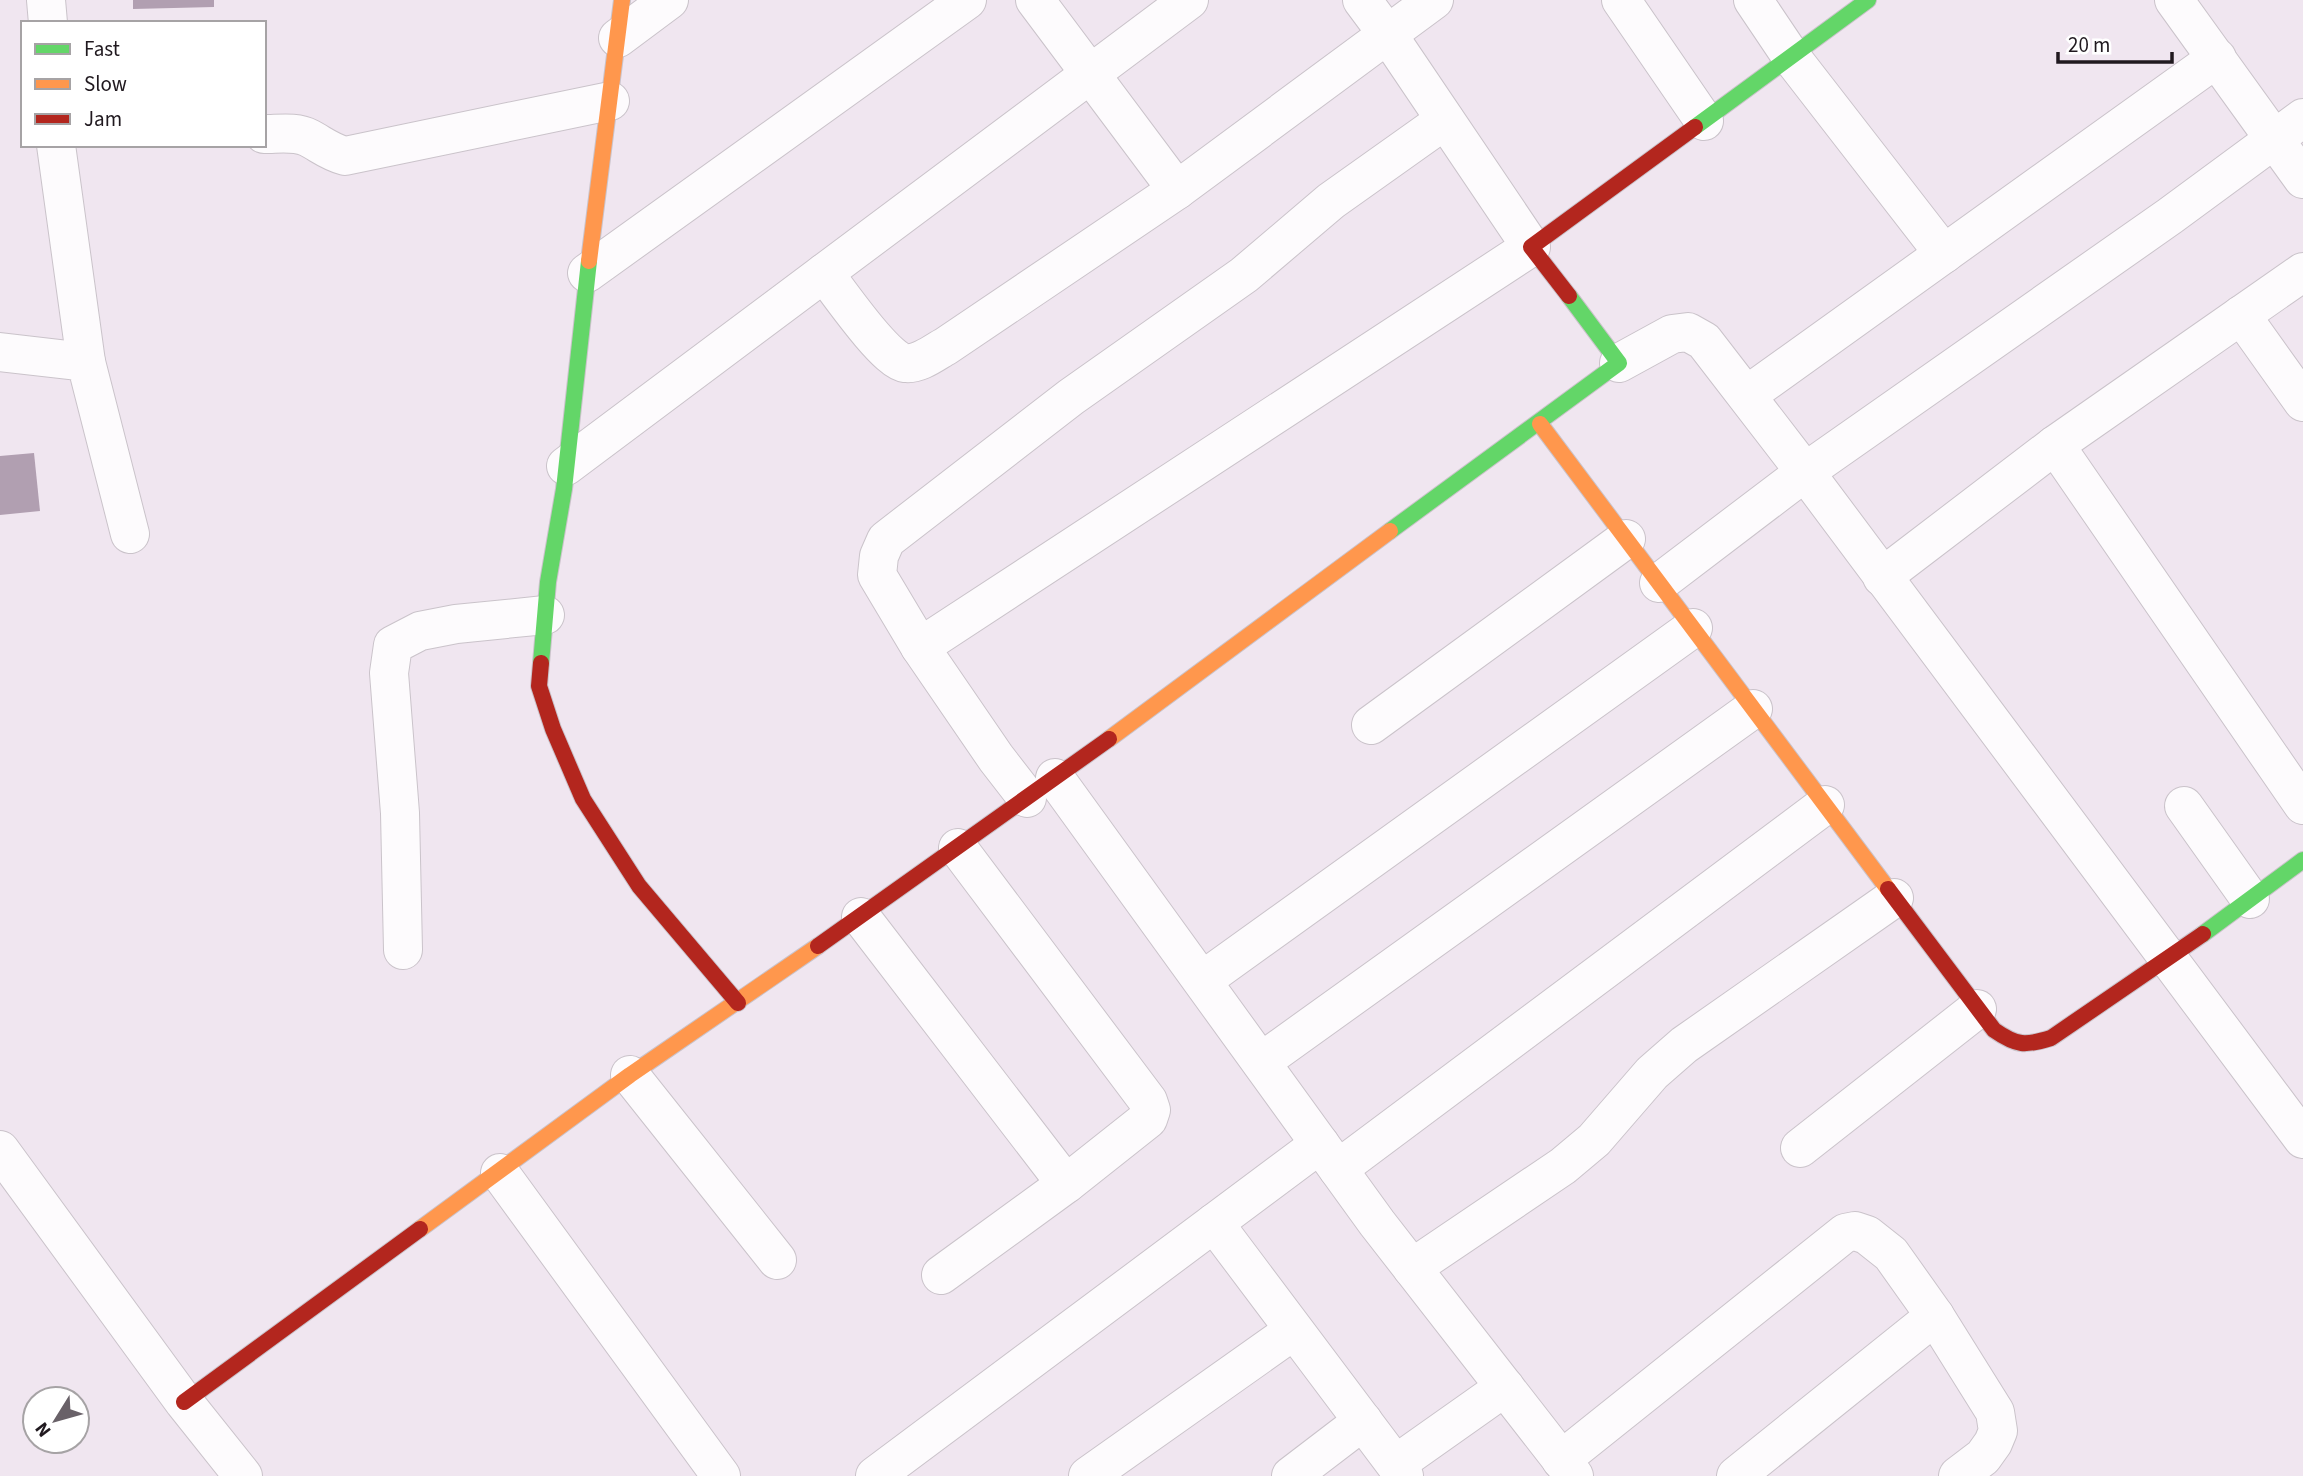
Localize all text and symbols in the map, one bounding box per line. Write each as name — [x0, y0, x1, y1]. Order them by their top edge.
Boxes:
legend — [21, 21, 266, 147]
scale bar — [2058, 21, 2172, 65]
text: 20 m — [2068, 30, 2110, 60]
text: Fast — [84, 34, 120, 64]
text: Slow — [84, 69, 127, 99]
text: Jam — [84, 104, 122, 134]
north arrow — [21, 1385, 91, 1455]
text: N — [29, 1416, 58, 1443]

